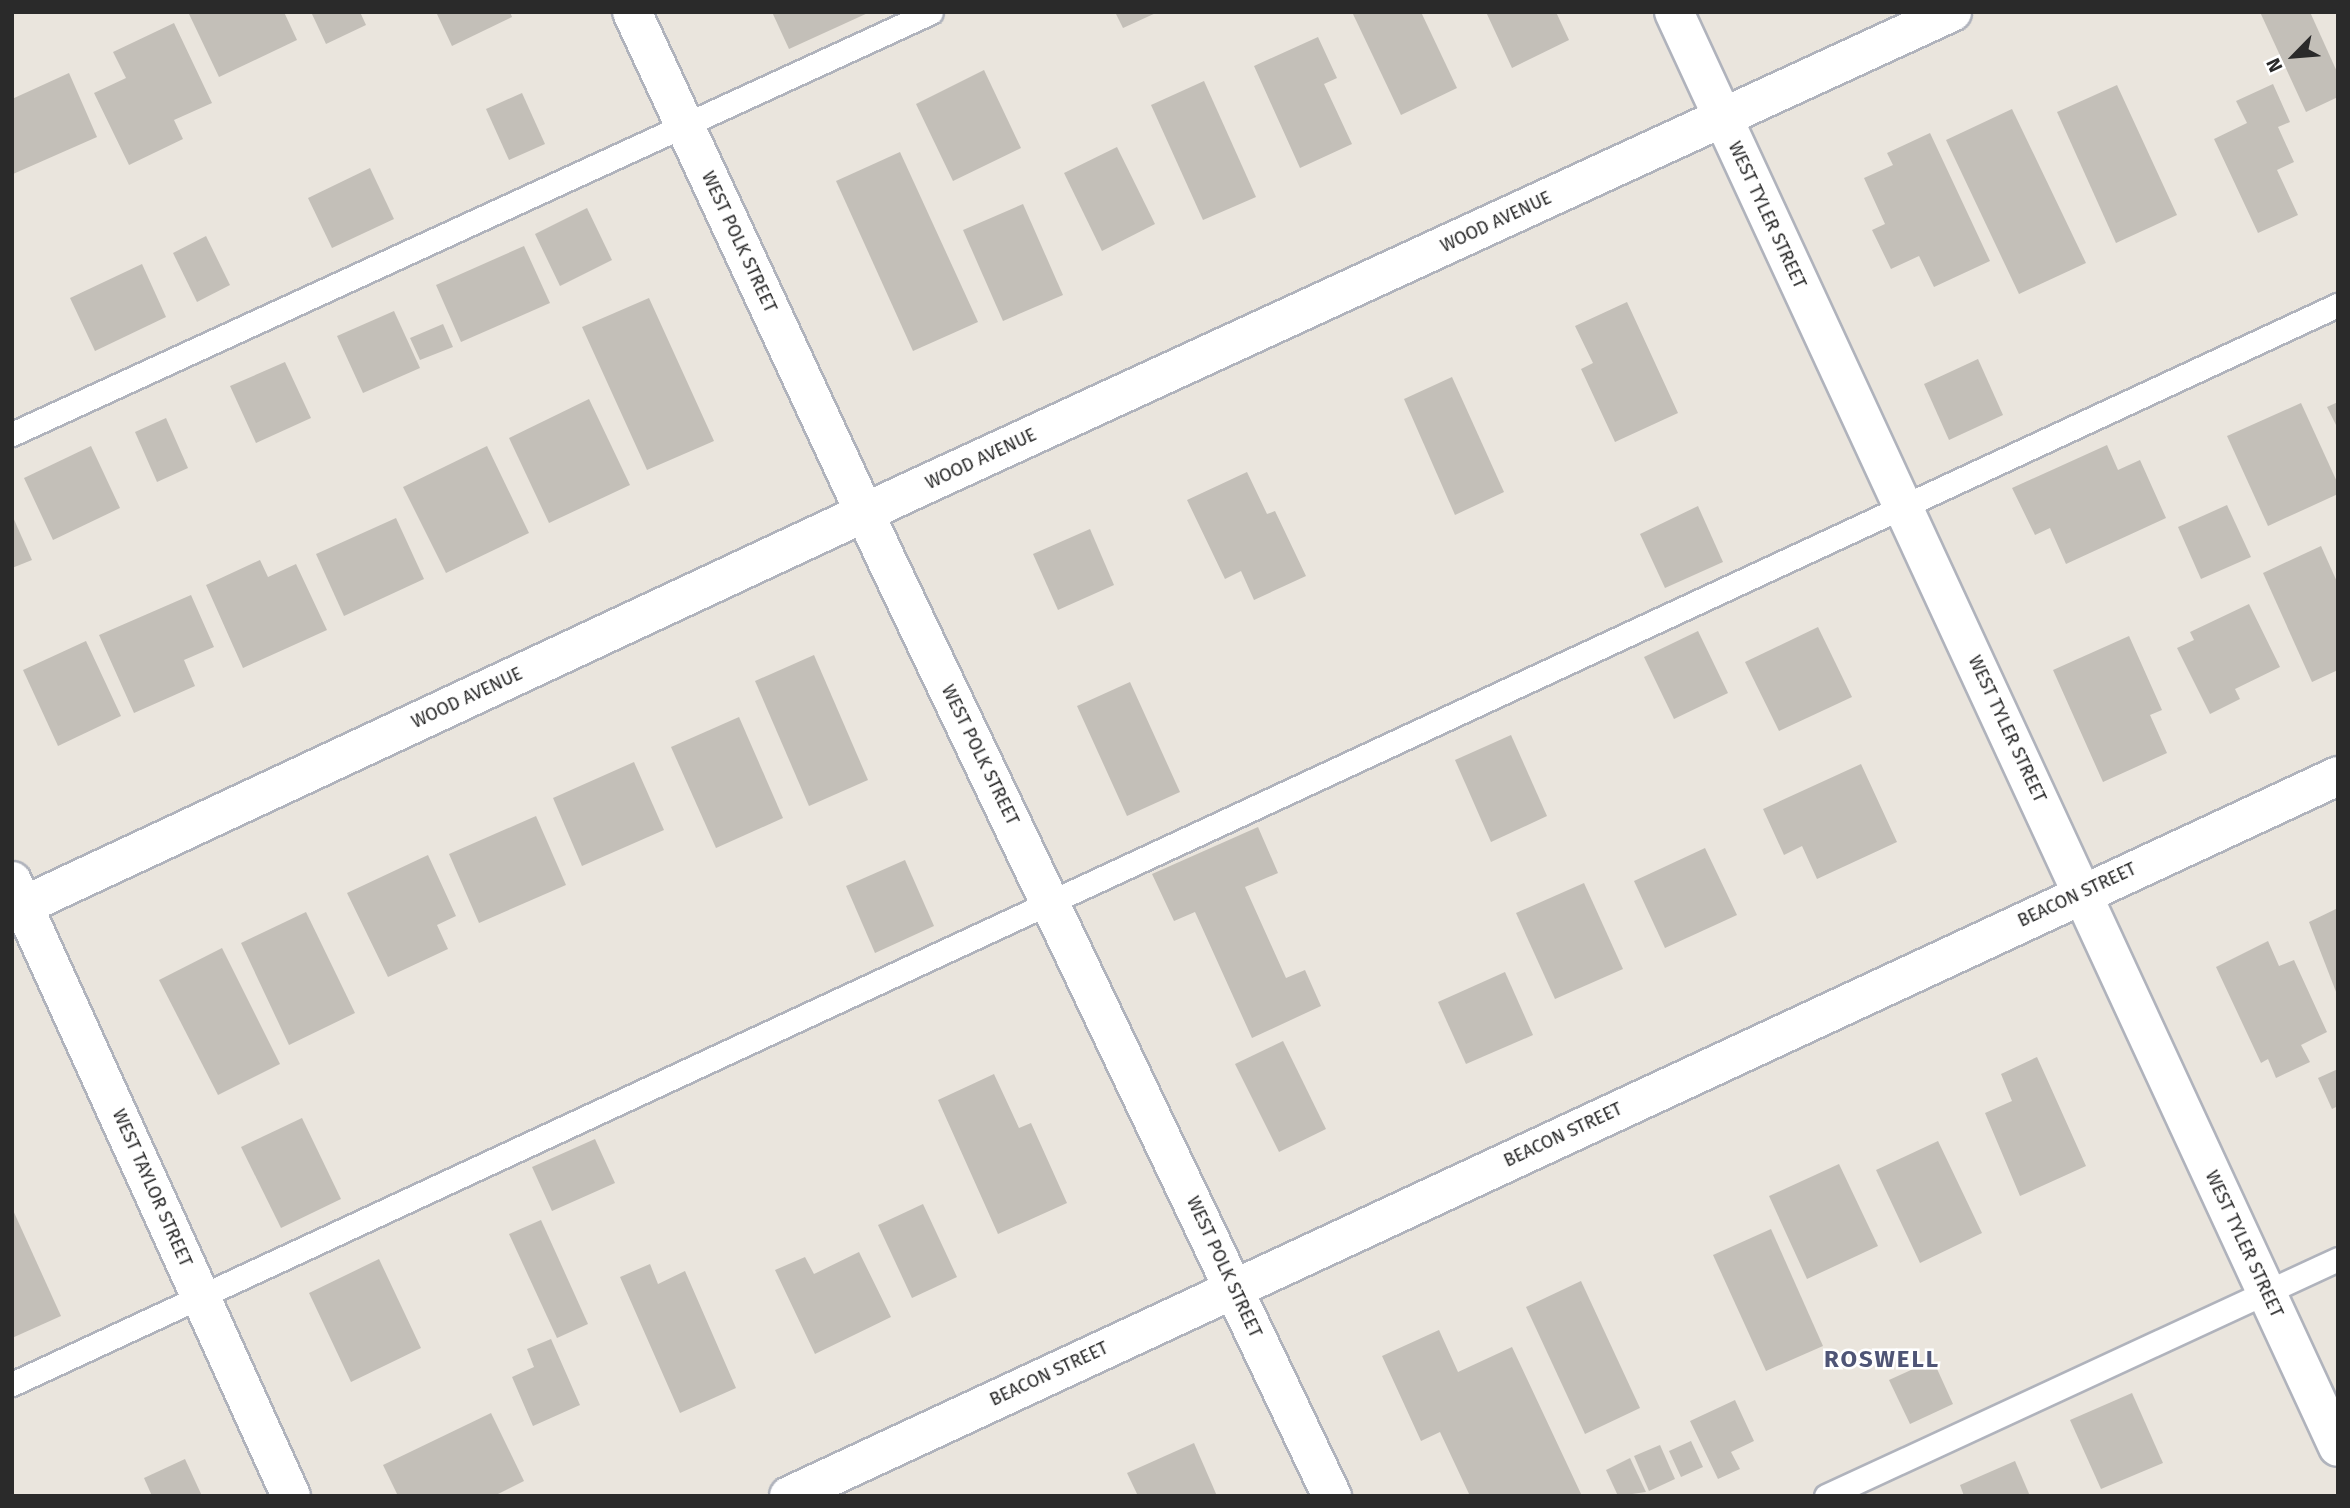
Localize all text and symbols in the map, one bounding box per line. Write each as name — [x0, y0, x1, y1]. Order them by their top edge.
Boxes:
north arrow — [2259, 21, 2329, 91]
text: N — [2261, 55, 2288, 76]
street label: WEST TYLER STREET — [1724, 138, 1810, 292]
street label: WEST POLK STREET — [697, 168, 781, 316]
street label: WOOD AVENUE — [1437, 187, 1555, 257]
street label: WOOD AVENUE — [922, 424, 1040, 494]
street label: WEST TYLER STREET — [1964, 652, 2050, 806]
street label: WOOD AVENUE — [408, 663, 526, 733]
street label: WEST POLK STREET — [937, 681, 1023, 829]
street label: BEACON STREET — [2014, 858, 2140, 932]
street label: BEACON STREET — [1500, 1098, 1626, 1172]
street label: WEST TAYLOR STREET — [108, 1106, 196, 1270]
street label: WEST TYLER STREET — [2201, 1167, 2287, 1321]
street label: WEST POLK STREET — [1182, 1193, 1266, 1341]
street label: BEACON STREET — [986, 1337, 1112, 1411]
district label: ROSWELL — [1825, 1346, 1939, 1374]

